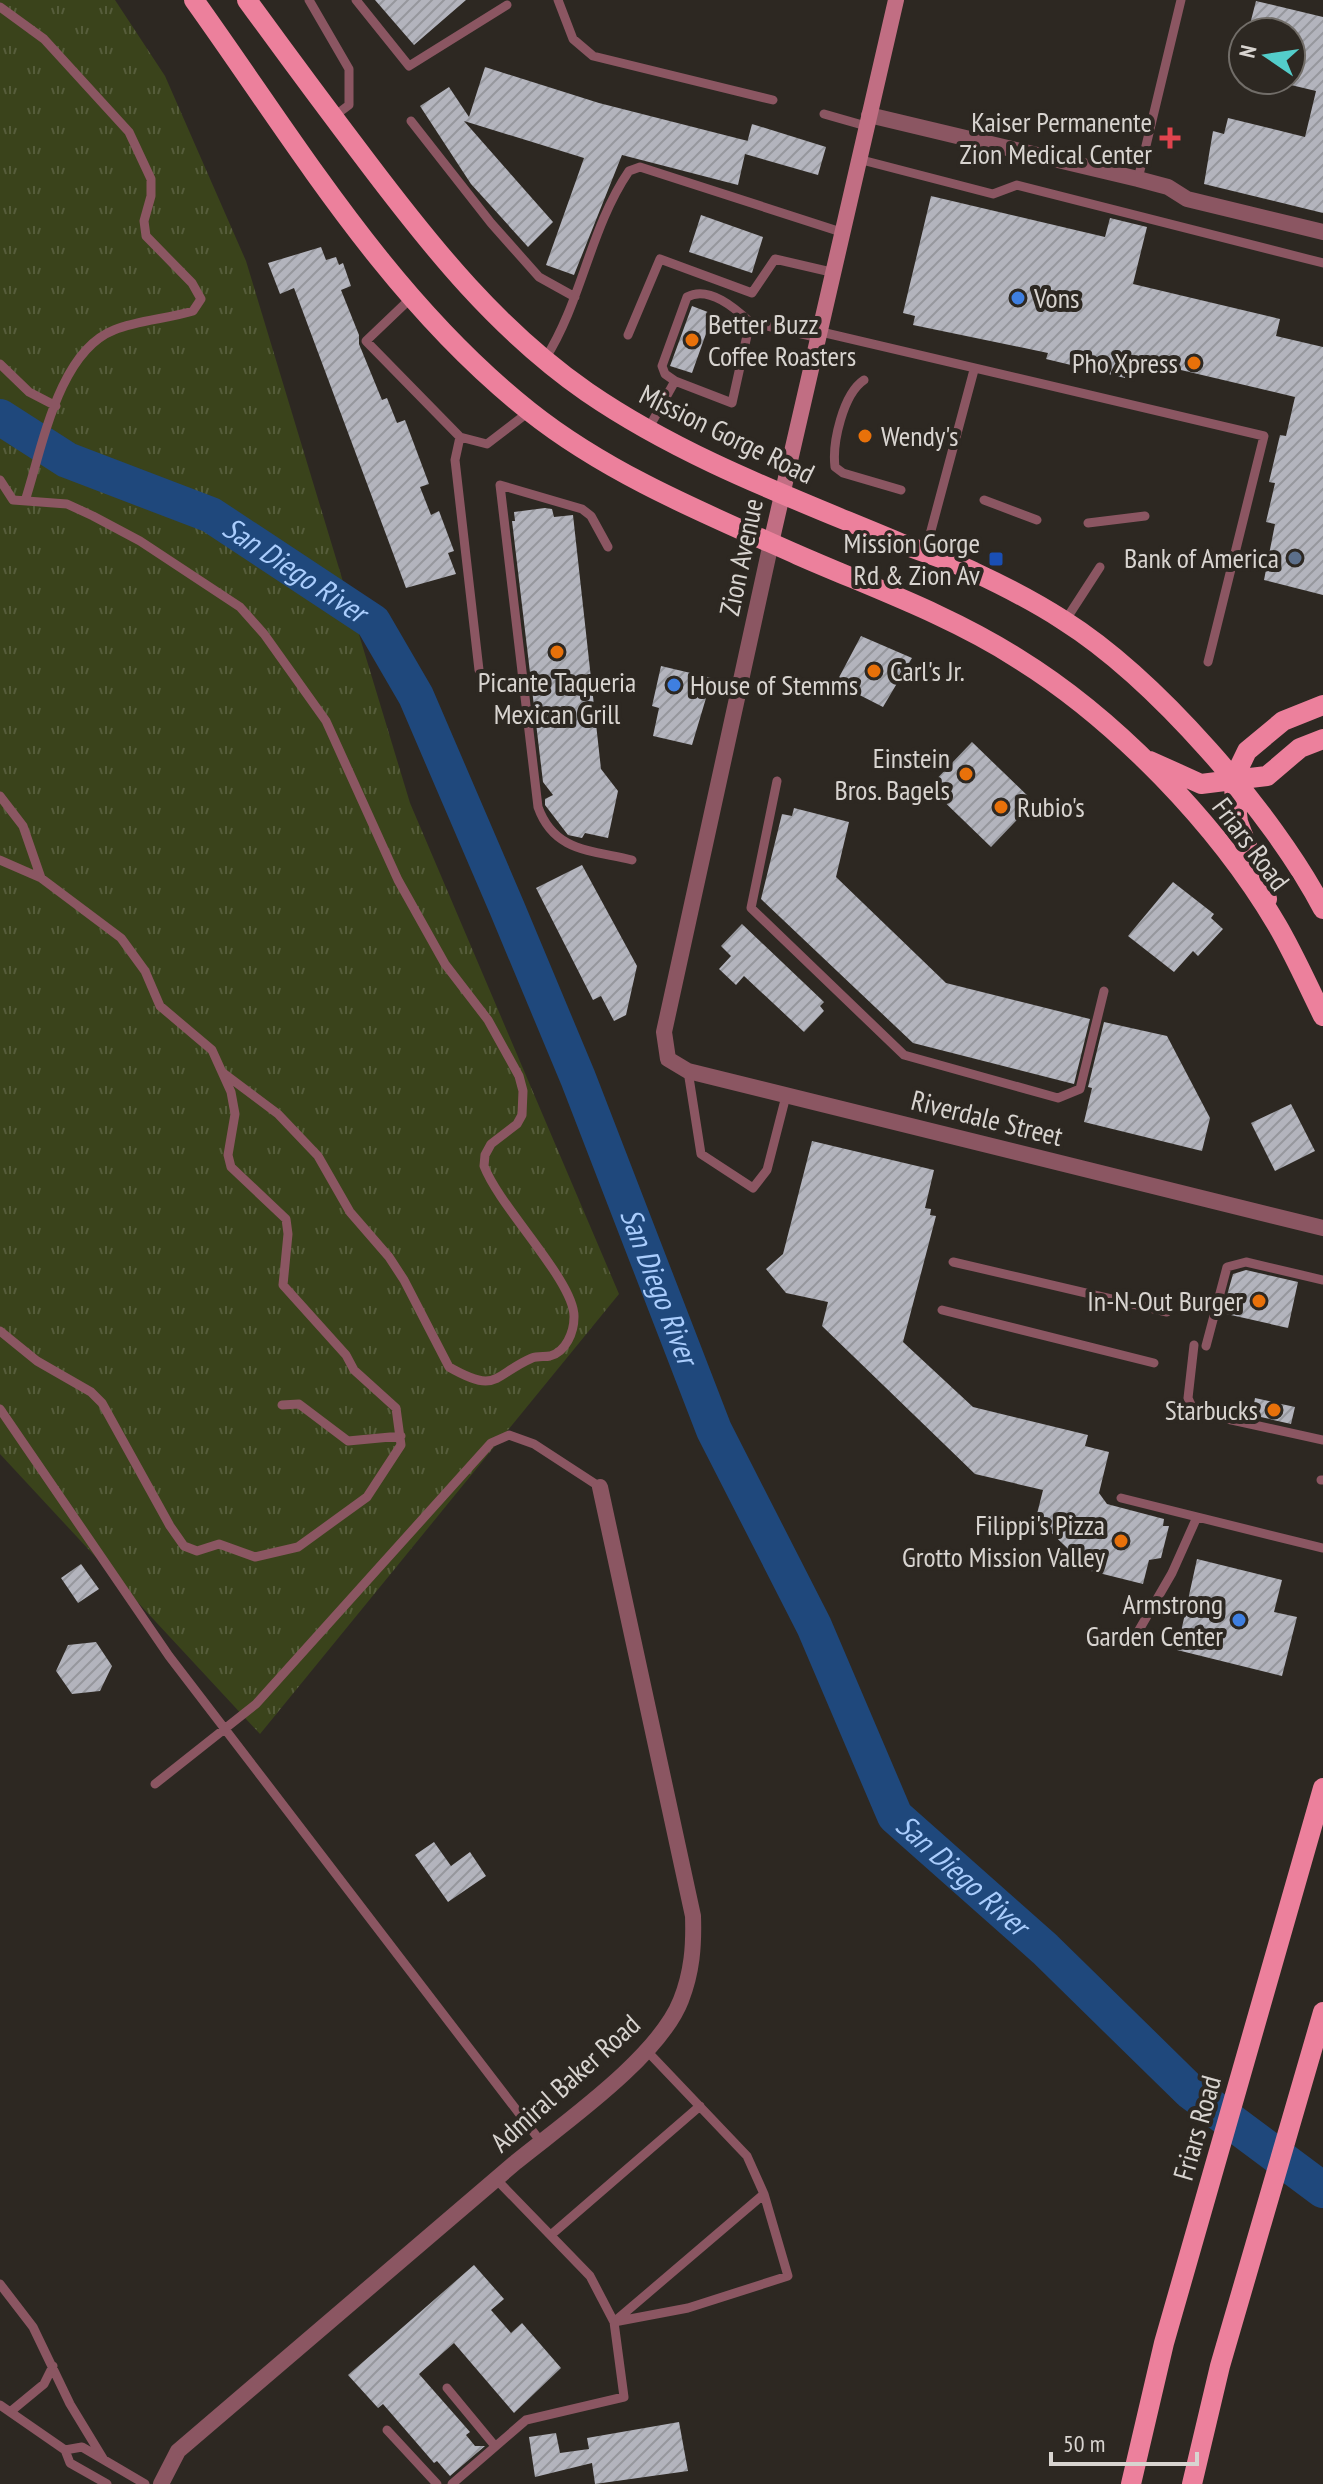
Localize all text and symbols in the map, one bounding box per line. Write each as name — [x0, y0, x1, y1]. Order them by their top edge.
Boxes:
north arrow — [1227, 16, 1307, 96]
text: N — [1233, 43, 1262, 60]
place label: Kaiser Permanente Zion Medical Center — [959, 103, 1152, 172]
marker: Kaiser Permanente Zion Medical Center — [1159, 127, 1181, 149]
place label: Vons — [1033, 279, 1079, 316]
marker: Vons — [1009, 289, 1027, 307]
place label: Better Buzz Coffee Roasters — [708, 305, 856, 374]
marker: Better Buzz Coffee Roasters — [683, 331, 701, 349]
place label: Pho Xpress — [1072, 344, 1178, 381]
marker: Pho Xpress — [1185, 354, 1203, 372]
street label: Mission Gorge Road — [634, 375, 821, 492]
place label: Wendy's — [881, 417, 958, 454]
marker: Wendy's — [856, 427, 874, 445]
street label: Zion Avenue — [710, 495, 771, 619]
water label: San Diego River — [216, 507, 378, 633]
place label: Mission Gorge Rd & Zion Av — [844, 524, 980, 593]
place label: Bank of America — [1124, 539, 1279, 576]
marker: Bank of America — [1286, 549, 1304, 567]
marker: Mission Gorge Rd & Zion Av — [987, 550, 1005, 568]
marker: Picante Taqueria Mexican Grill — [548, 643, 566, 661]
place label: Carl's Jr. — [890, 652, 965, 689]
marker: Carl's Jr. — [865, 662, 883, 680]
place label: Picante Taqueria Mexican Grill — [478, 663, 636, 732]
place label: House of Stemms — [690, 666, 858, 703]
marker: House of Stemms — [665, 676, 683, 694]
place label: Einstein Bros. Bagels — [834, 739, 950, 808]
marker: Einstein Bros. Bagels — [957, 765, 975, 783]
place label: Rubio's — [1017, 788, 1085, 825]
street label: Friars Road — [1204, 790, 1298, 898]
marker: Rubio's — [992, 798, 1010, 816]
street label: Riverdale Street — [907, 1081, 1067, 1154]
water label: San Diego River — [612, 1202, 709, 1373]
place label: In-N-Out Burger — [1087, 1282, 1243, 1319]
marker: In-N-Out Burger — [1250, 1292, 1268, 1310]
place label: Starbucks — [1165, 1391, 1258, 1428]
marker: Starbucks — [1265, 1401, 1283, 1419]
place label: Filippi's Pizza Grotto Mission Valley — [902, 1506, 1105, 1575]
marker: Filippi's Pizza Grotto Mission Valley — [1112, 1532, 1130, 1550]
place label: Armstrong Garden Center — [1086, 1585, 1223, 1654]
marker: Armstrong Garden Center — [1230, 1611, 1248, 1629]
water label: San Diego River — [889, 1805, 1040, 1946]
street label: Admiral Baker Road — [482, 2006, 647, 2160]
street label: Friars Road — [1164, 2071, 1229, 2185]
scale bar — [1051, 2416, 1197, 2466]
text: 50 m — [1063, 2428, 1105, 2459]

